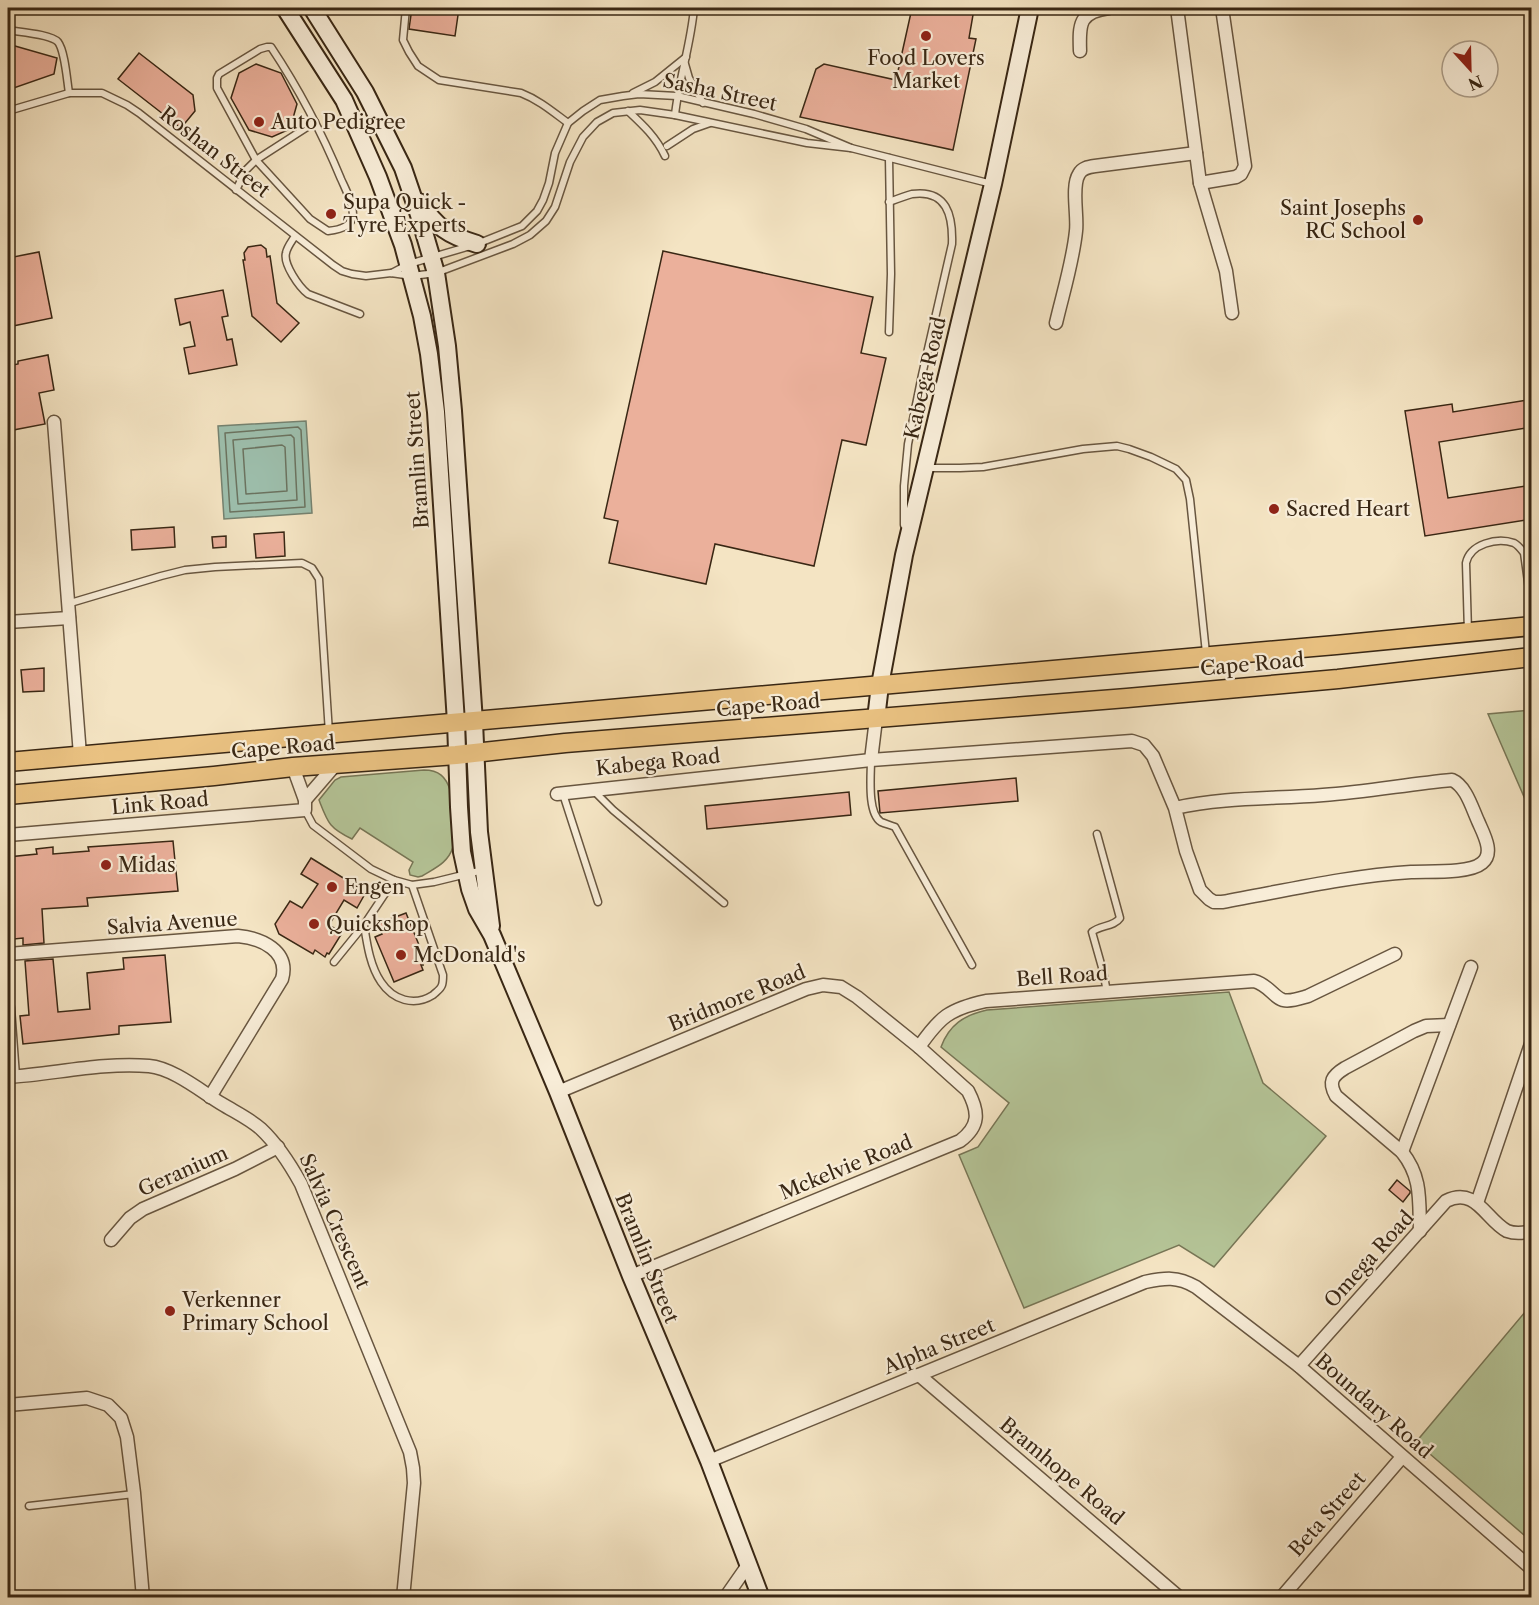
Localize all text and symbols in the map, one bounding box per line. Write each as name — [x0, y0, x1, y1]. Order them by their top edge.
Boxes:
marker: Food Lovers Market — [919, 29, 933, 43]
north arrow — [1440, 39, 1500, 99]
place label: Food Lovers Market — [867, 46, 985, 93]
street label: Sasha Street — [661, 68, 779, 116]
text: N — [1465, 71, 1486, 95]
street label: Roshan Street — [155, 102, 275, 202]
place label: Auto Pedigree — [270, 110, 406, 134]
marker: Auto Pedigree — [252, 115, 266, 129]
place label: Supa Quick - Tyre Experts — [343, 190, 466, 237]
place label: Saint Josephs RC School — [1280, 196, 1406, 243]
marker: Supa Quick - Tyre Experts — [324, 207, 338, 221]
marker: Saint Josephs RC School — [1411, 213, 1425, 227]
street label: Kabega Road — [899, 314, 951, 442]
street label: Bramlin Street — [400, 390, 434, 530]
place label: Sacred Heart — [1286, 497, 1410, 521]
marker: Sacred Heart — [1267, 502, 1281, 516]
street label: Cape Road — [1199, 648, 1305, 680]
street label: Cape Road — [715, 689, 821, 721]
street label: Cape Road — [230, 731, 336, 763]
street label: Kabega Road — [595, 744, 721, 780]
street label: Link Road — [110, 787, 210, 819]
place label: Midas — [118, 853, 176, 877]
marker: Midas — [99, 858, 113, 872]
place label: Engen — [344, 875, 405, 899]
marker: Engen — [325, 880, 339, 894]
street label: Salvia Avenue — [106, 906, 238, 940]
place label: Quickshop — [326, 912, 429, 936]
marker: Quickshop — [307, 917, 321, 931]
place label: McDonald's — [413, 943, 526, 967]
marker: McDonald's — [394, 948, 408, 962]
street label: Bridmore Road — [665, 960, 809, 1036]
street label: Bell Road — [1015, 961, 1109, 991]
street label: Mckelvie Road — [776, 1129, 916, 1205]
street label: Geranium — [134, 1140, 232, 1201]
street label: Salvia Crescent — [294, 1150, 376, 1292]
street label: Bramlin Street — [610, 1190, 684, 1326]
street label: Omega Road — [1319, 1206, 1419, 1312]
place label: Verkenner Primary School — [181, 1288, 329, 1335]
marker: Verkenner Primary School — [163, 1304, 177, 1318]
street label: Alpha Street — [879, 1313, 998, 1380]
street label: Boundary Road — [1310, 1349, 1438, 1463]
street label: Bramhope Road — [995, 1412, 1129, 1530]
street label: Beta Street — [1284, 1467, 1370, 1561]

